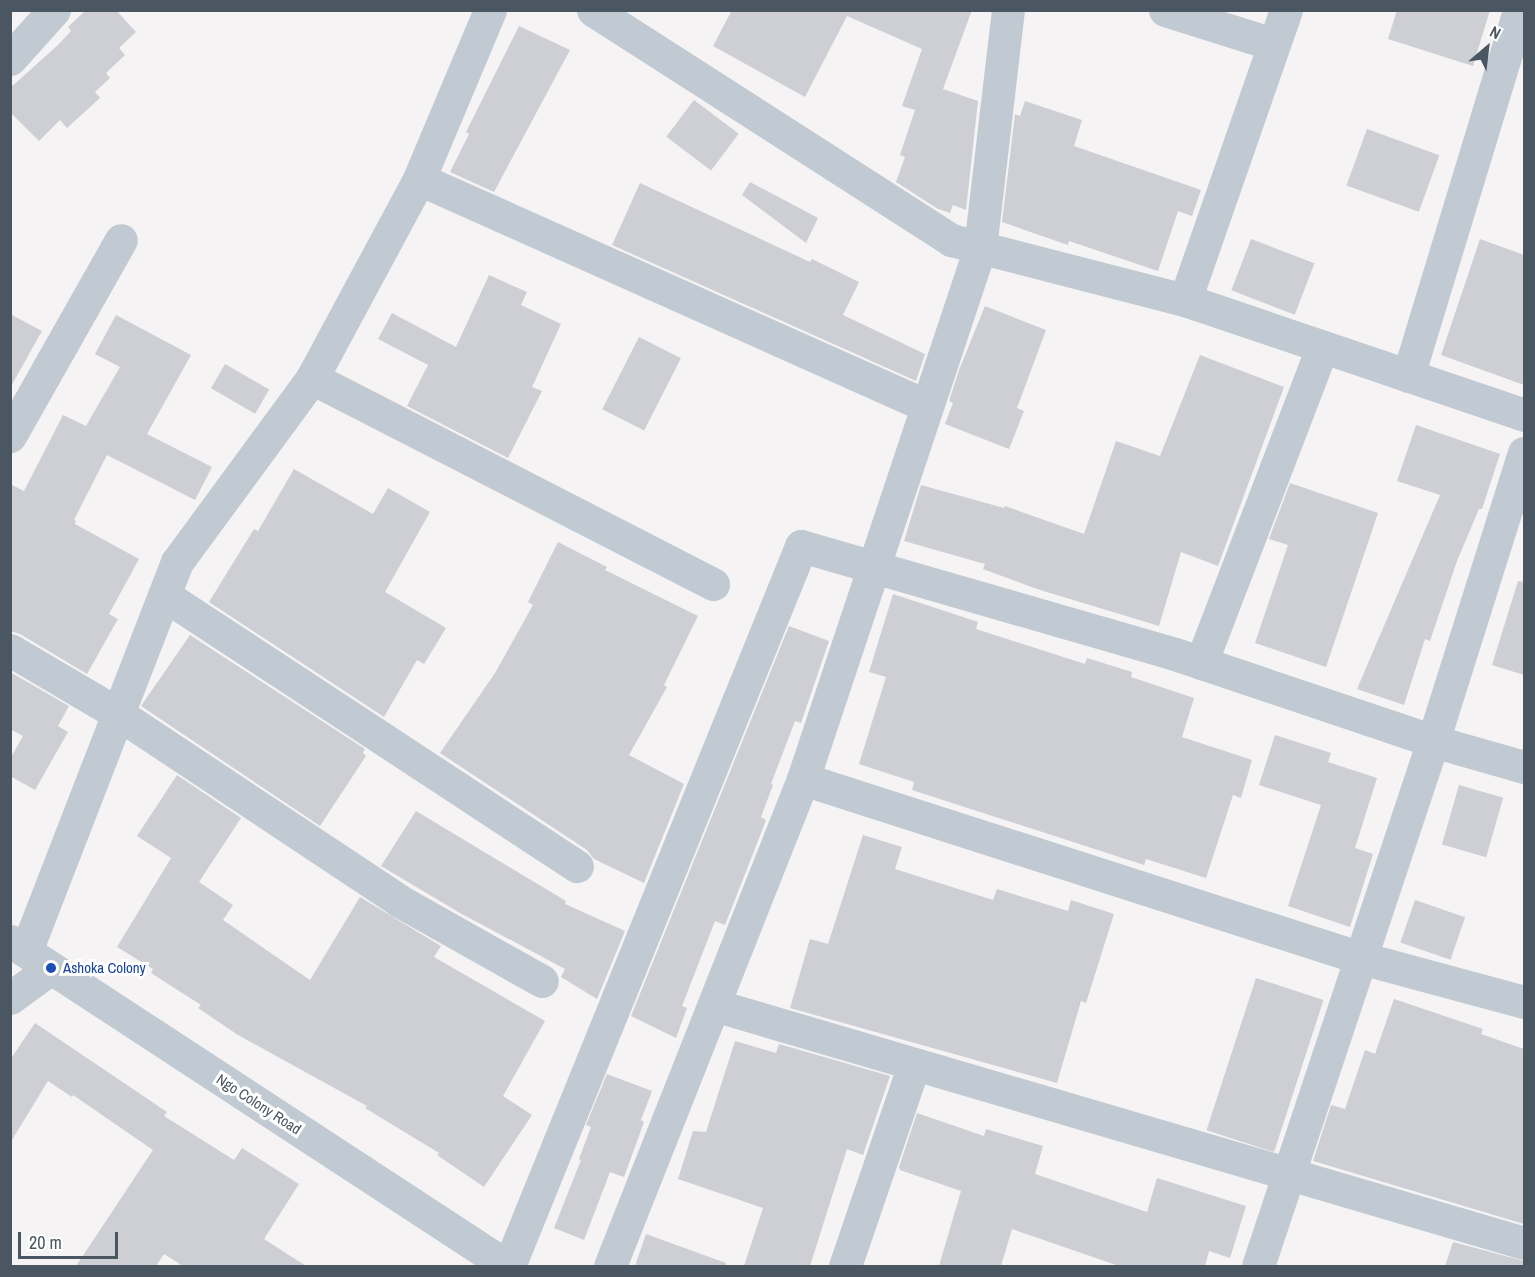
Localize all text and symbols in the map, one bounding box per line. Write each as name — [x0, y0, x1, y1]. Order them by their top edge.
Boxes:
north arrow — [1457, 18, 1517, 78]
text: N — [1486, 20, 1505, 44]
place label: Ashoka Colony — [63, 959, 146, 977]
marker: Ashoka Colony — [44, 961, 58, 975]
street label: Ngo Colony Road — [213, 1070, 305, 1138]
scale bar — [21, 1220, 122, 1258]
text: 20 m — [29, 1230, 62, 1255]

